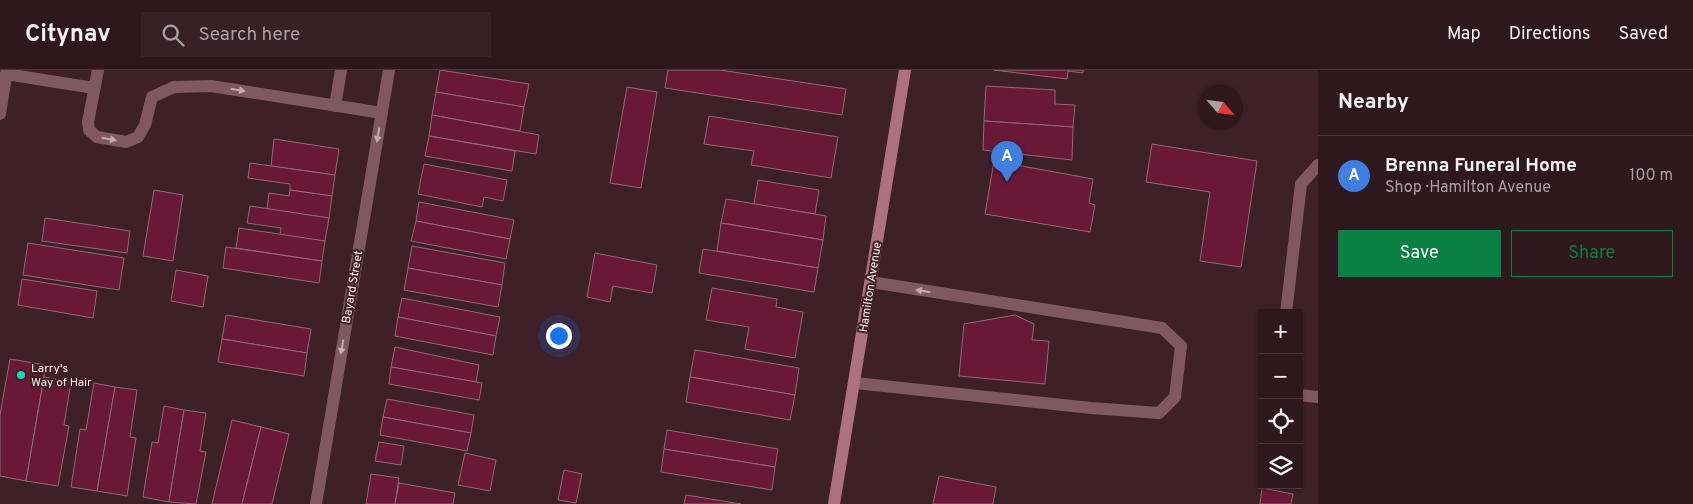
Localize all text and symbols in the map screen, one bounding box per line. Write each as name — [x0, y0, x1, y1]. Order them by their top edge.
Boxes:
search box — [141, 12, 491, 57]
text: Citynav — [25, 20, 111, 50]
icon: search — [159, 21, 187, 49]
text: Search here — [199, 23, 300, 47]
text: Map — [1447, 23, 1481, 46]
text: Directions — [1509, 23, 1591, 46]
text: Saved — [1619, 23, 1668, 46]
north arrow — [1198, 85, 1243, 130]
one-way arrow — [231, 87, 247, 95]
text: Nearby — [1338, 89, 1409, 116]
one-way arrow — [373, 128, 381, 144]
one-way arrow — [101, 136, 117, 144]
pin: A — [991, 141, 1023, 182]
text: Brenna Funeral Home — [1385, 154, 1577, 178]
text: A — [1348, 166, 1360, 186]
text: 100 m — [1629, 166, 1673, 186]
text: Shop · Hamilton Avenue — [1385, 178, 1551, 198]
button: Save — [1338, 230, 1501, 277]
button: Share — [1511, 230, 1673, 277]
street label: Hamilton Avenue — [856, 241, 886, 333]
street label: Bayard Street — [339, 249, 367, 325]
one-way arrow — [915, 286, 931, 294]
map controls — [1258, 309, 1303, 489]
button: + — [1258, 309, 1303, 354]
your location — [546, 323, 572, 349]
one-way arrow — [338, 340, 346, 356]
button: − — [1258, 354, 1303, 399]
place label: Larry's Way of Hair — [31, 361, 92, 391]
marker: Larry's Way of Hair — [15, 369, 27, 381]
button: locate — [1258, 399, 1303, 444]
button: layers — [1258, 444, 1303, 489]

